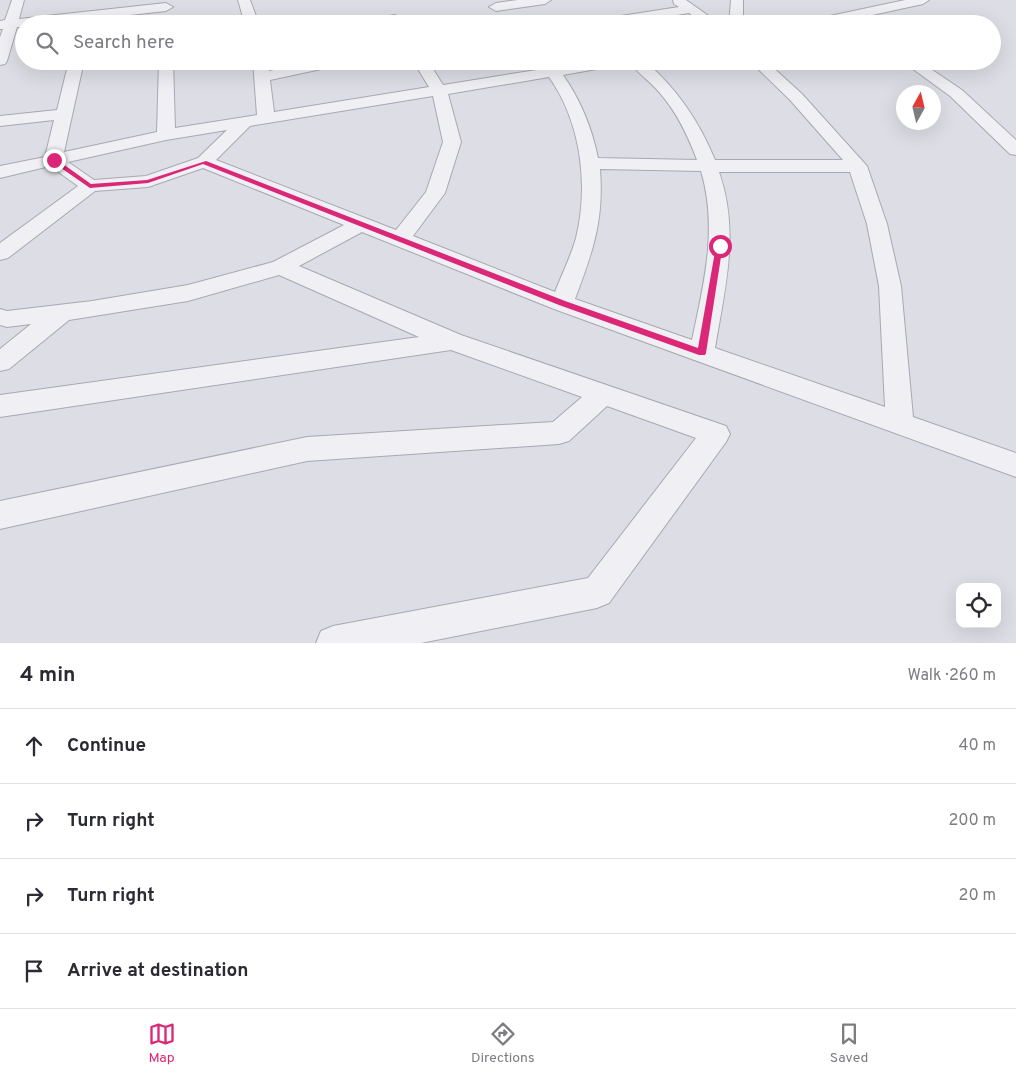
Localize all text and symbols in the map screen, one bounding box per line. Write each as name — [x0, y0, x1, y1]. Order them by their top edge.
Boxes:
search box — [15, 15, 1001, 70]
icon: search — [33, 29, 61, 57]
text: Search here — [73, 31, 175, 55]
north arrow — [896, 85, 941, 130]
route end — [43, 149, 66, 172]
route start — [709, 235, 732, 258]
map controls — [956, 583, 1001, 628]
button: locate — [956, 583, 1001, 628]
text: 4 min — [20, 662, 76, 689]
text: Walk · 260 m — [907, 666, 996, 686]
icon: ahead — [20, 732, 48, 760]
text: Continue — [67, 734, 146, 758]
text: 40 m — [958, 736, 996, 756]
icon: right — [20, 807, 48, 835]
text: Turn right — [67, 809, 155, 833]
text: 200 m — [948, 811, 996, 831]
icon: right — [20, 882, 48, 910]
text: Turn right — [67, 884, 155, 908]
text: 20 m — [959, 886, 996, 906]
icon: arrive — [20, 957, 48, 985]
text: Arrive at destination — [67, 959, 248, 983]
tab: Map — [148, 1020, 176, 1067]
tab: Directions — [471, 1020, 535, 1067]
tab: Saved — [830, 1020, 868, 1067]

